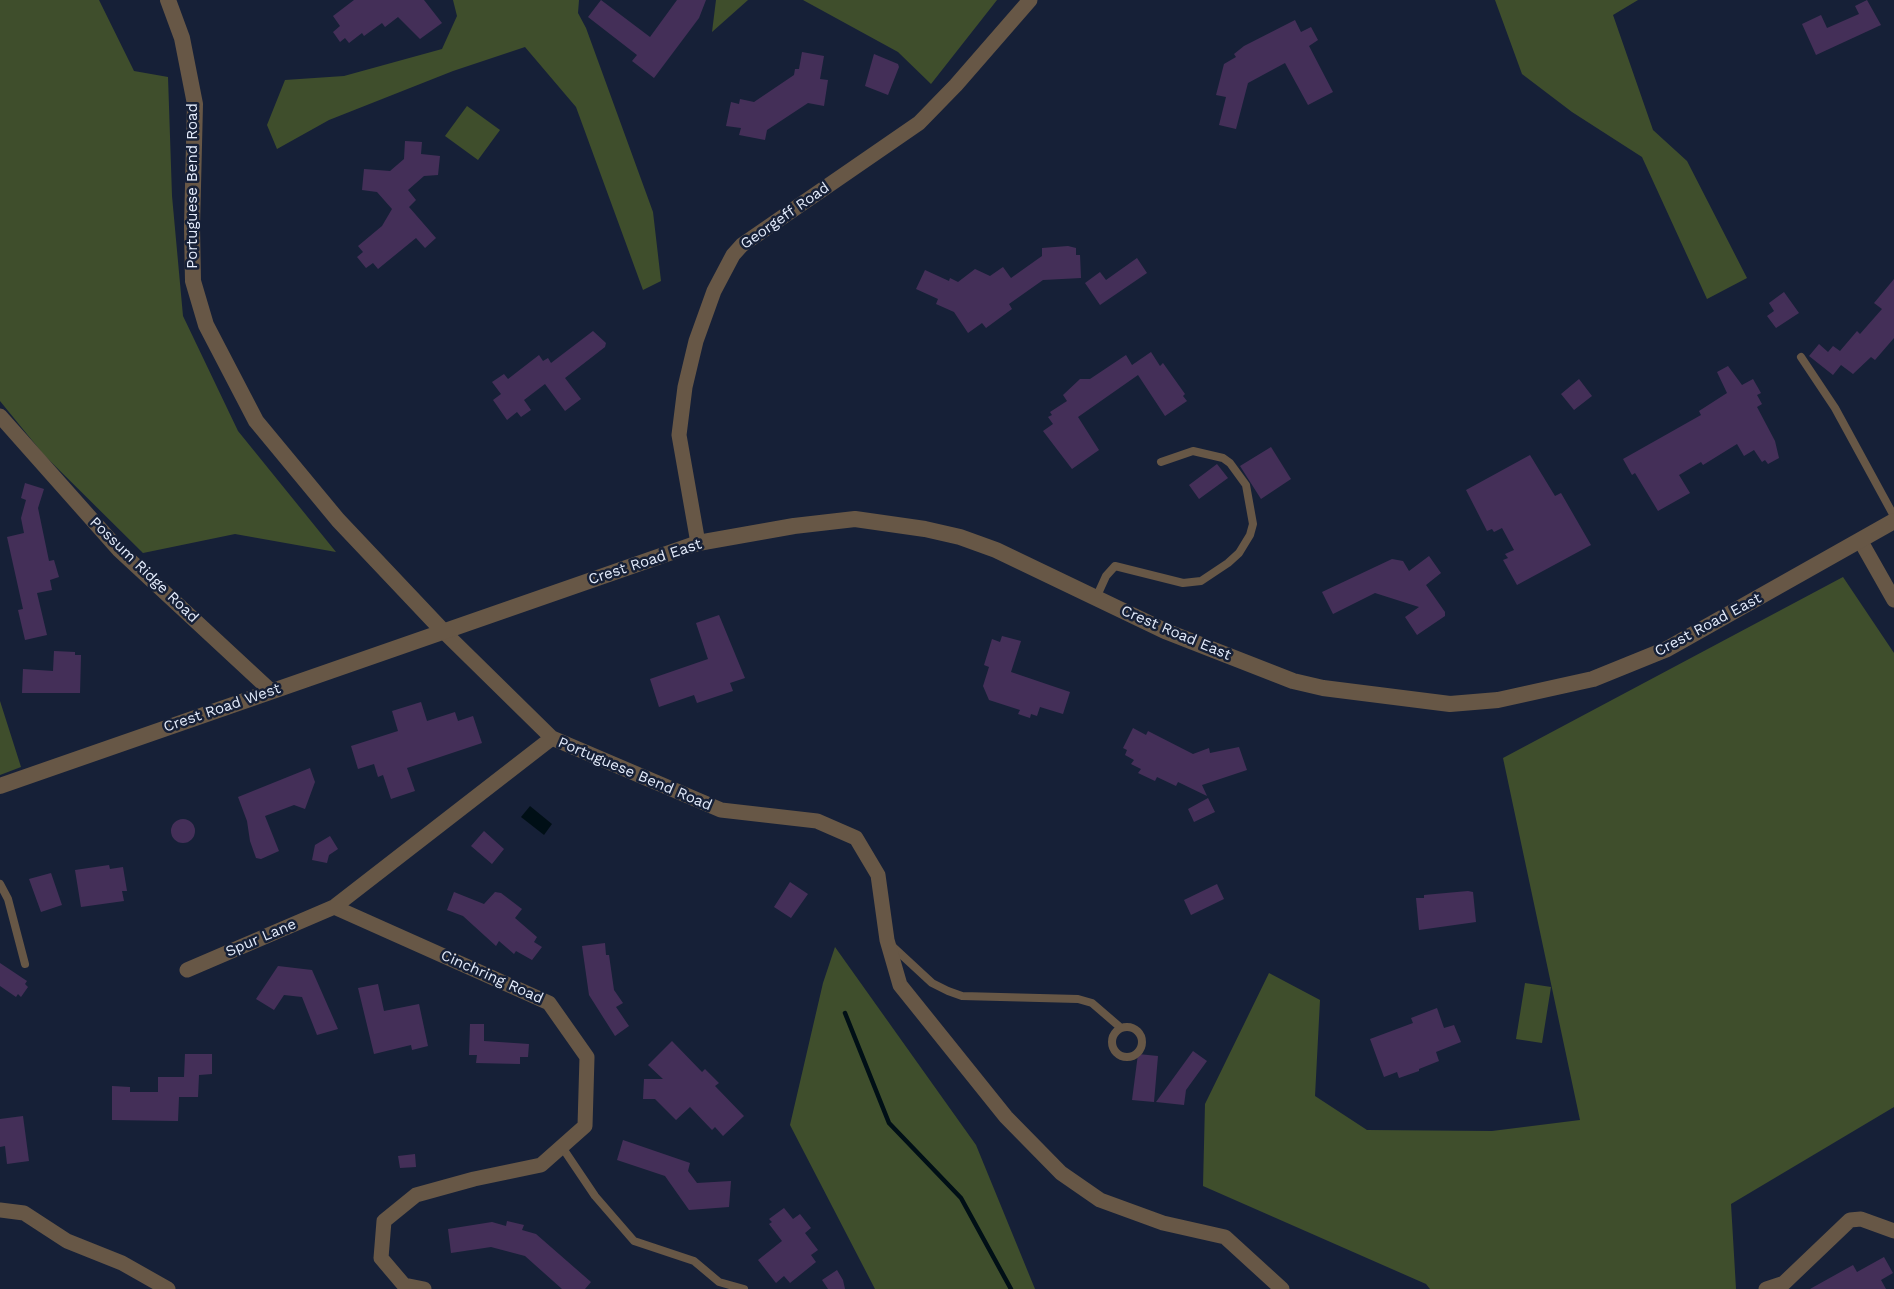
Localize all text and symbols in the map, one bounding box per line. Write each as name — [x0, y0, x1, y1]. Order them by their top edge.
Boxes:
street label: Portuguese Bend Road — [184, 103, 202, 269]
street label: Georgeff Road — [737, 179, 833, 253]
street label: Possum Ridge Road — [86, 513, 202, 627]
street label: Crest Road East — [586, 535, 704, 589]
street label: Crest Road East — [1652, 589, 1764, 661]
street label: Crest Road East — [1118, 602, 1234, 664]
street label: Crest Road West — [161, 680, 283, 736]
street label: Portuguese Bend Road — [555, 733, 715, 815]
street label: Spur Lane — [223, 915, 299, 961]
street label: Cinchring Road — [438, 946, 546, 1008]

